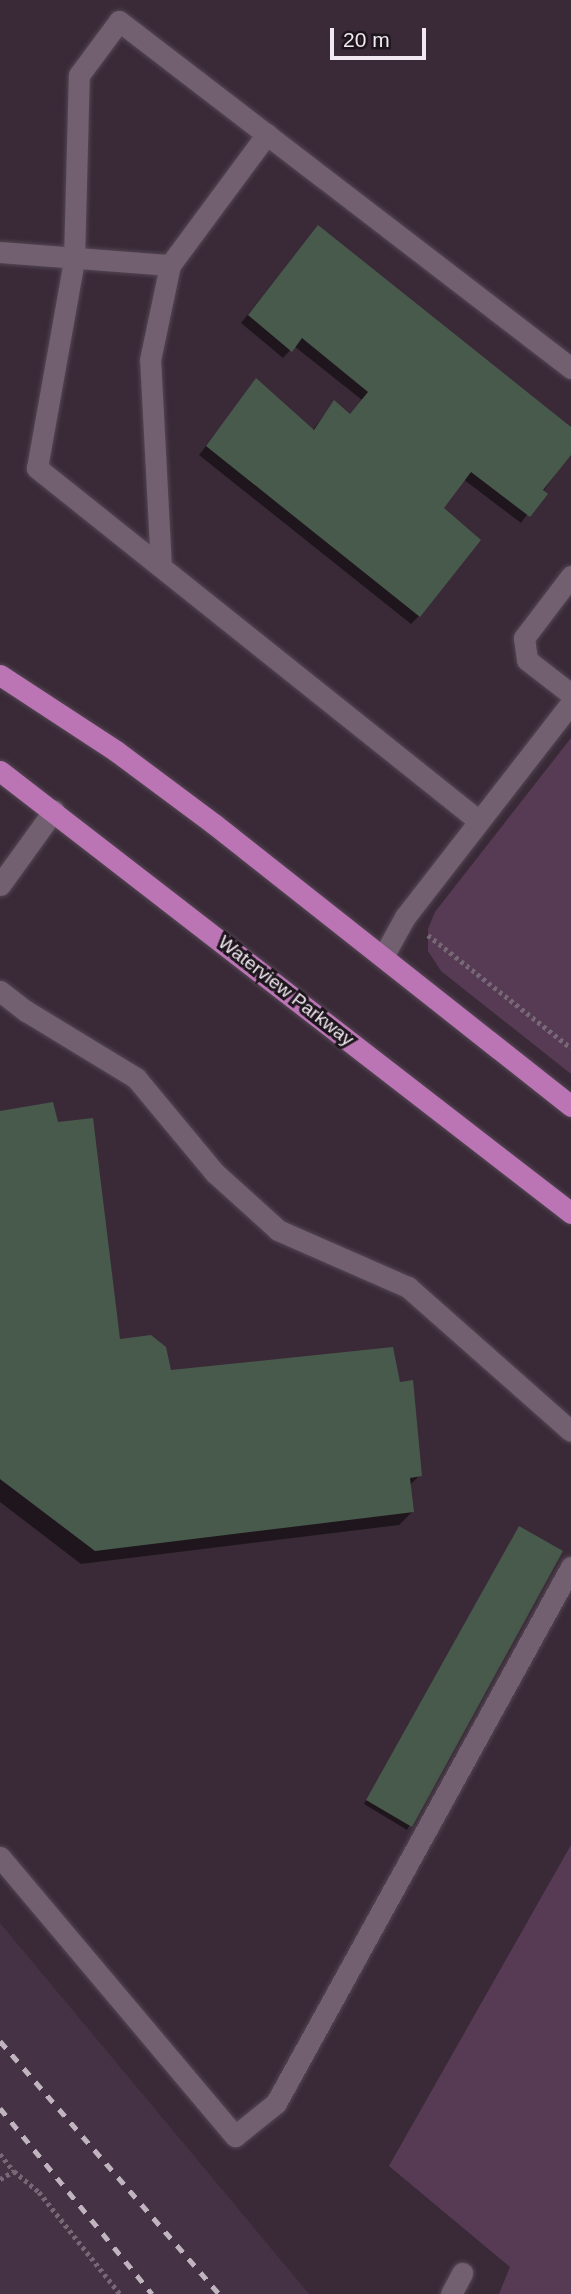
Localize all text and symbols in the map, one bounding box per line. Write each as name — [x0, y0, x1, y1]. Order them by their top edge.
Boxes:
scale bar — [333, 14, 429, 58]
text: 20 m — [343, 28, 390, 51]
street label: Waterview Parkway — [214, 931, 358, 1051]

